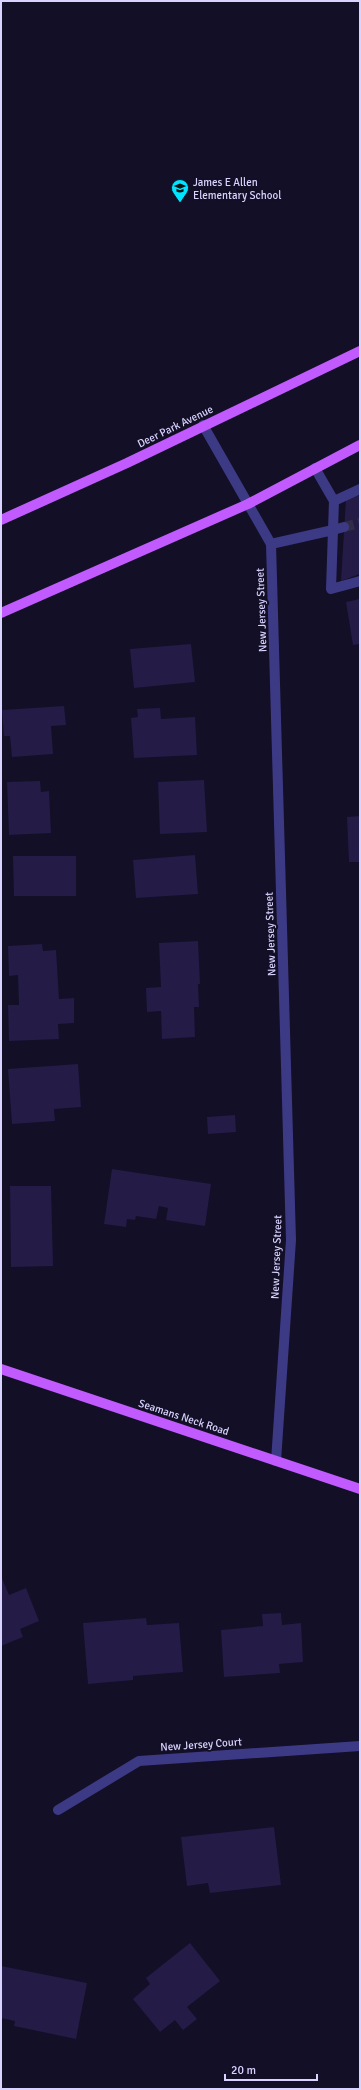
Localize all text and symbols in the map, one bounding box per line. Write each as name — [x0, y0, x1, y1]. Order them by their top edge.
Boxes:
place label: James E Allen Elementary School — [193, 176, 281, 202]
school or university icon: James E Allen Elementary School — [170, 178, 190, 203]
street label: Deer Park Avenue — [135, 403, 215, 450]
street label: New Jersey Street — [254, 568, 269, 652]
street label: New Jersey Street — [263, 892, 278, 976]
street label: New Jersey Street — [269, 1215, 284, 1299]
street label: Seamans Neck Road — [137, 1397, 231, 1438]
street label: New Jersey Court — [160, 1735, 242, 1754]
scale bar — [225, 2056, 317, 2082]
text: 20 m — [231, 2063, 256, 2078]

